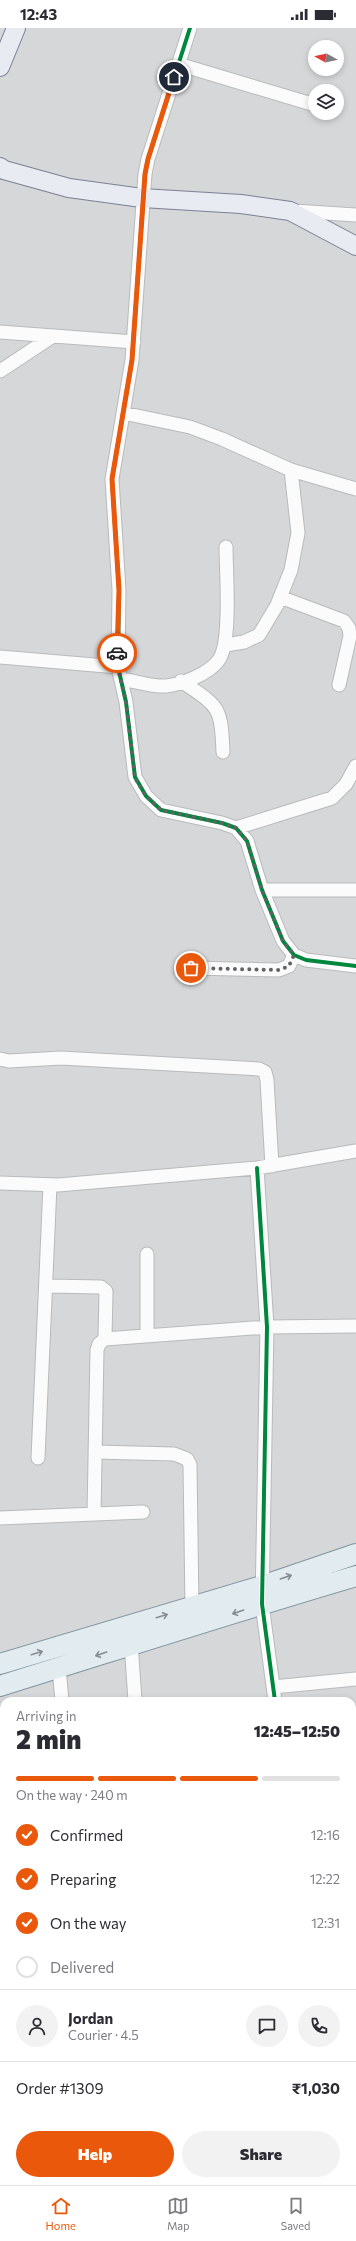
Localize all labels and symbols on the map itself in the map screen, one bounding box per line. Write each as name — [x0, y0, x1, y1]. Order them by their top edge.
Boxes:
north arrow — [308, 40, 344, 76]
pin — [157, 60, 191, 94]
courier — [97, 633, 137, 673]
pin — [174, 951, 208, 985]
one-way arrow — [280, 1573, 292, 1581]
one-way arrow — [233, 1608, 245, 1616]
one-way arrow — [155, 1612, 168, 1619]
one-way arrow — [31, 1649, 44, 1656]
one-way arrow — [95, 1650, 107, 1658]

